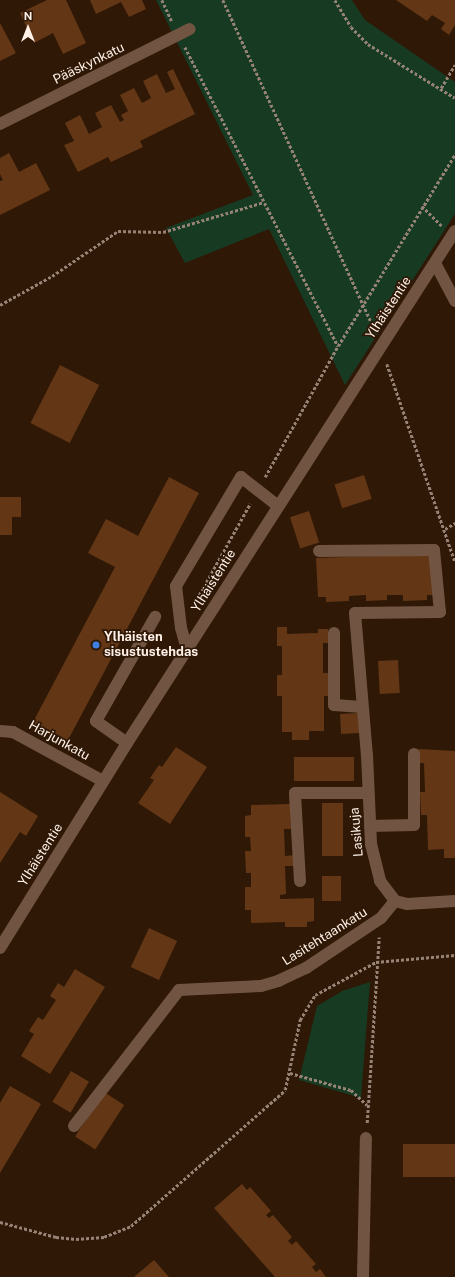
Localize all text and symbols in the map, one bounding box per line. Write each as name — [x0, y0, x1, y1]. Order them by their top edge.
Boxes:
north arrow — [8, 8, 48, 48]
text: N — [24, 10, 32, 22]
street label: Pääskynkatu — [51, 40, 127, 88]
street label: Ylhäistentie — [363, 274, 415, 342]
street label: Ylhäistentie — [189, 547, 239, 615]
place label: Ylhäisten sisustustehdas — [104, 630, 198, 661]
marker: Ylhäisten sisustustehdas — [91, 640, 101, 650]
street label: Harjunkatu — [26, 718, 92, 764]
street label: Lasikuja — [347, 807, 367, 857]
street label: Ylhäistentie — [16, 821, 66, 889]
street label: Lasitehtaankatu — [280, 905, 370, 969]

